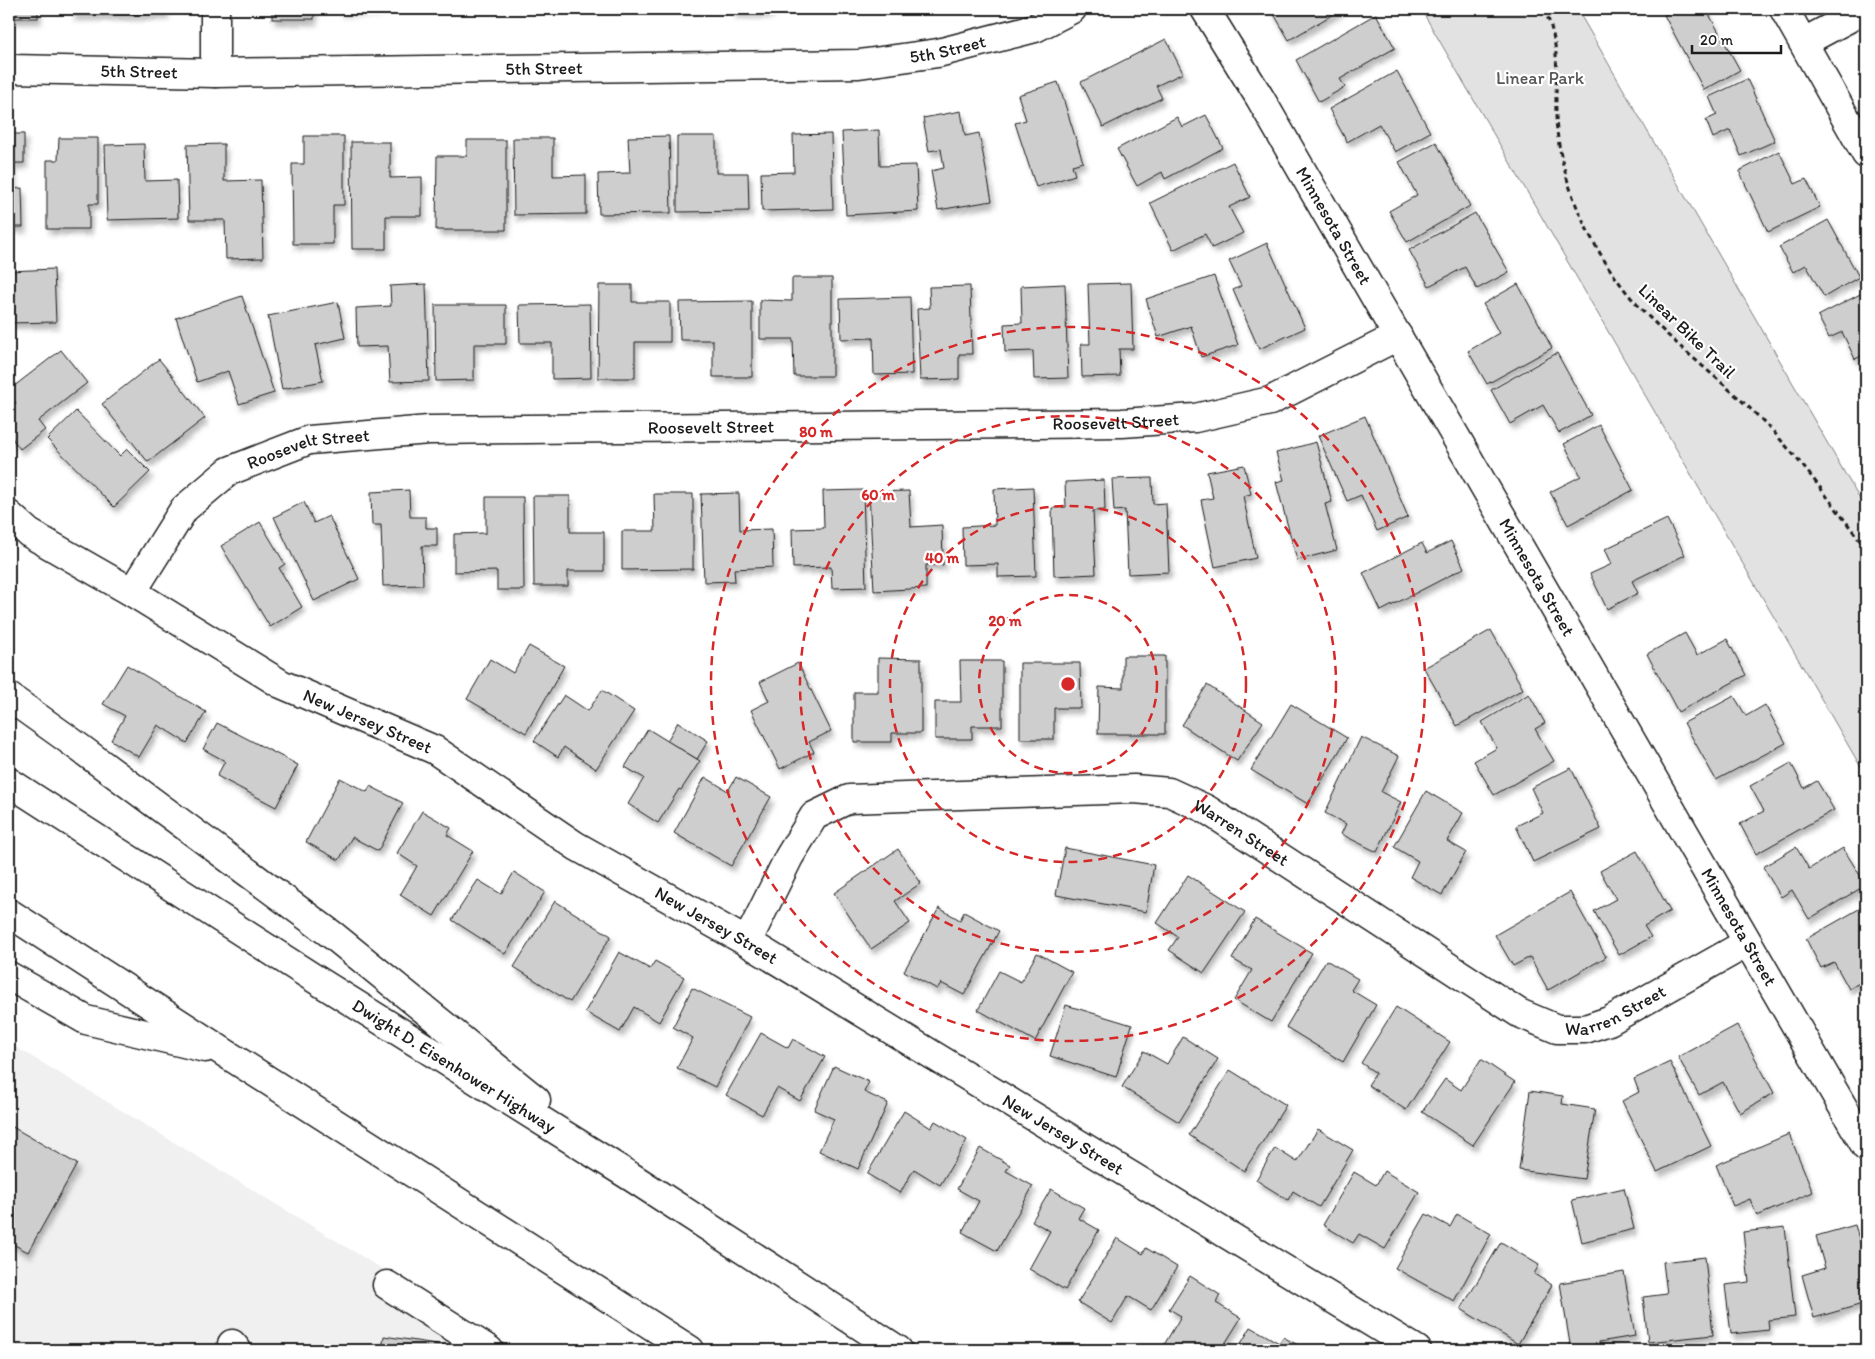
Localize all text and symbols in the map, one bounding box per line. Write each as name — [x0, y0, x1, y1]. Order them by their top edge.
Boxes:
scale bar — [1692, 22, 1781, 54]
street label: 5th Street — [908, 30, 988, 68]
text: 20 m — [1700, 31, 1734, 49]
street label: 5th Street — [505, 57, 583, 80]
street label: 5th Street — [100, 60, 178, 83]
park label: Linear Park — [1496, 67, 1585, 89]
street label: Minnesota Street — [1291, 163, 1377, 289]
street label: Linear Bike Trail — [1634, 279, 1740, 383]
street label: Roosevelt Street — [1052, 408, 1180, 435]
street label: Roosevelt Street — [647, 416, 775, 439]
text: 80 m — [799, 423, 833, 441]
street label: Roosevelt Street — [244, 424, 371, 474]
text: 60 m — [861, 486, 895, 504]
street label: Minnesota Street — [1494, 514, 1580, 640]
text: 40 m — [925, 549, 960, 567]
text: 20 m — [988, 612, 1022, 630]
centre of rings — [1059, 675, 1077, 693]
street label: New Jersey Street — [300, 684, 436, 759]
street label: Warren Street — [1190, 794, 1293, 871]
street label: Minnesota Street — [1696, 864, 1782, 990]
street label: New Jersey Street — [651, 882, 782, 969]
street label: Warren Street — [1565, 980, 1670, 1040]
street label: Dwight D. Eisenhower Highway — [348, 994, 560, 1138]
street label: New Jersey Street — [998, 1089, 1128, 1180]

